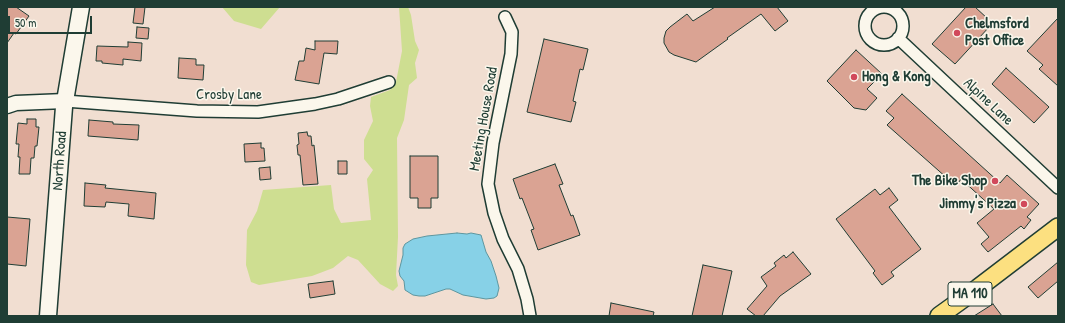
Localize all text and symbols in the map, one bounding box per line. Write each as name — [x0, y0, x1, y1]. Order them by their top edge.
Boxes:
scale bar — [10, 8, 94, 34]
text: 50 m — [15, 14, 36, 31]
place label: Chelmsford Post Office — [965, 15, 1029, 50]
marker: Chelmsford Post Office — [952, 28, 962, 38]
street label: Meeting House Road — [466, 66, 502, 172]
place label: Hong & Kong — [862, 68, 931, 86]
marker: Hong & Kong — [849, 72, 859, 82]
street label: Alpine Lane — [959, 74, 1017, 130]
street label: Crosby Lane — [196, 86, 262, 104]
street label: North Road — [49, 131, 71, 191]
place label: The Bike Shop — [912, 172, 987, 190]
marker: The Bike Shop — [990, 176, 1000, 186]
place label: Jimmy's Pizza — [939, 195, 1016, 213]
marker: Jimmy's Pizza — [1019, 199, 1029, 209]
road number: MA 110 — [948, 282, 992, 306]

